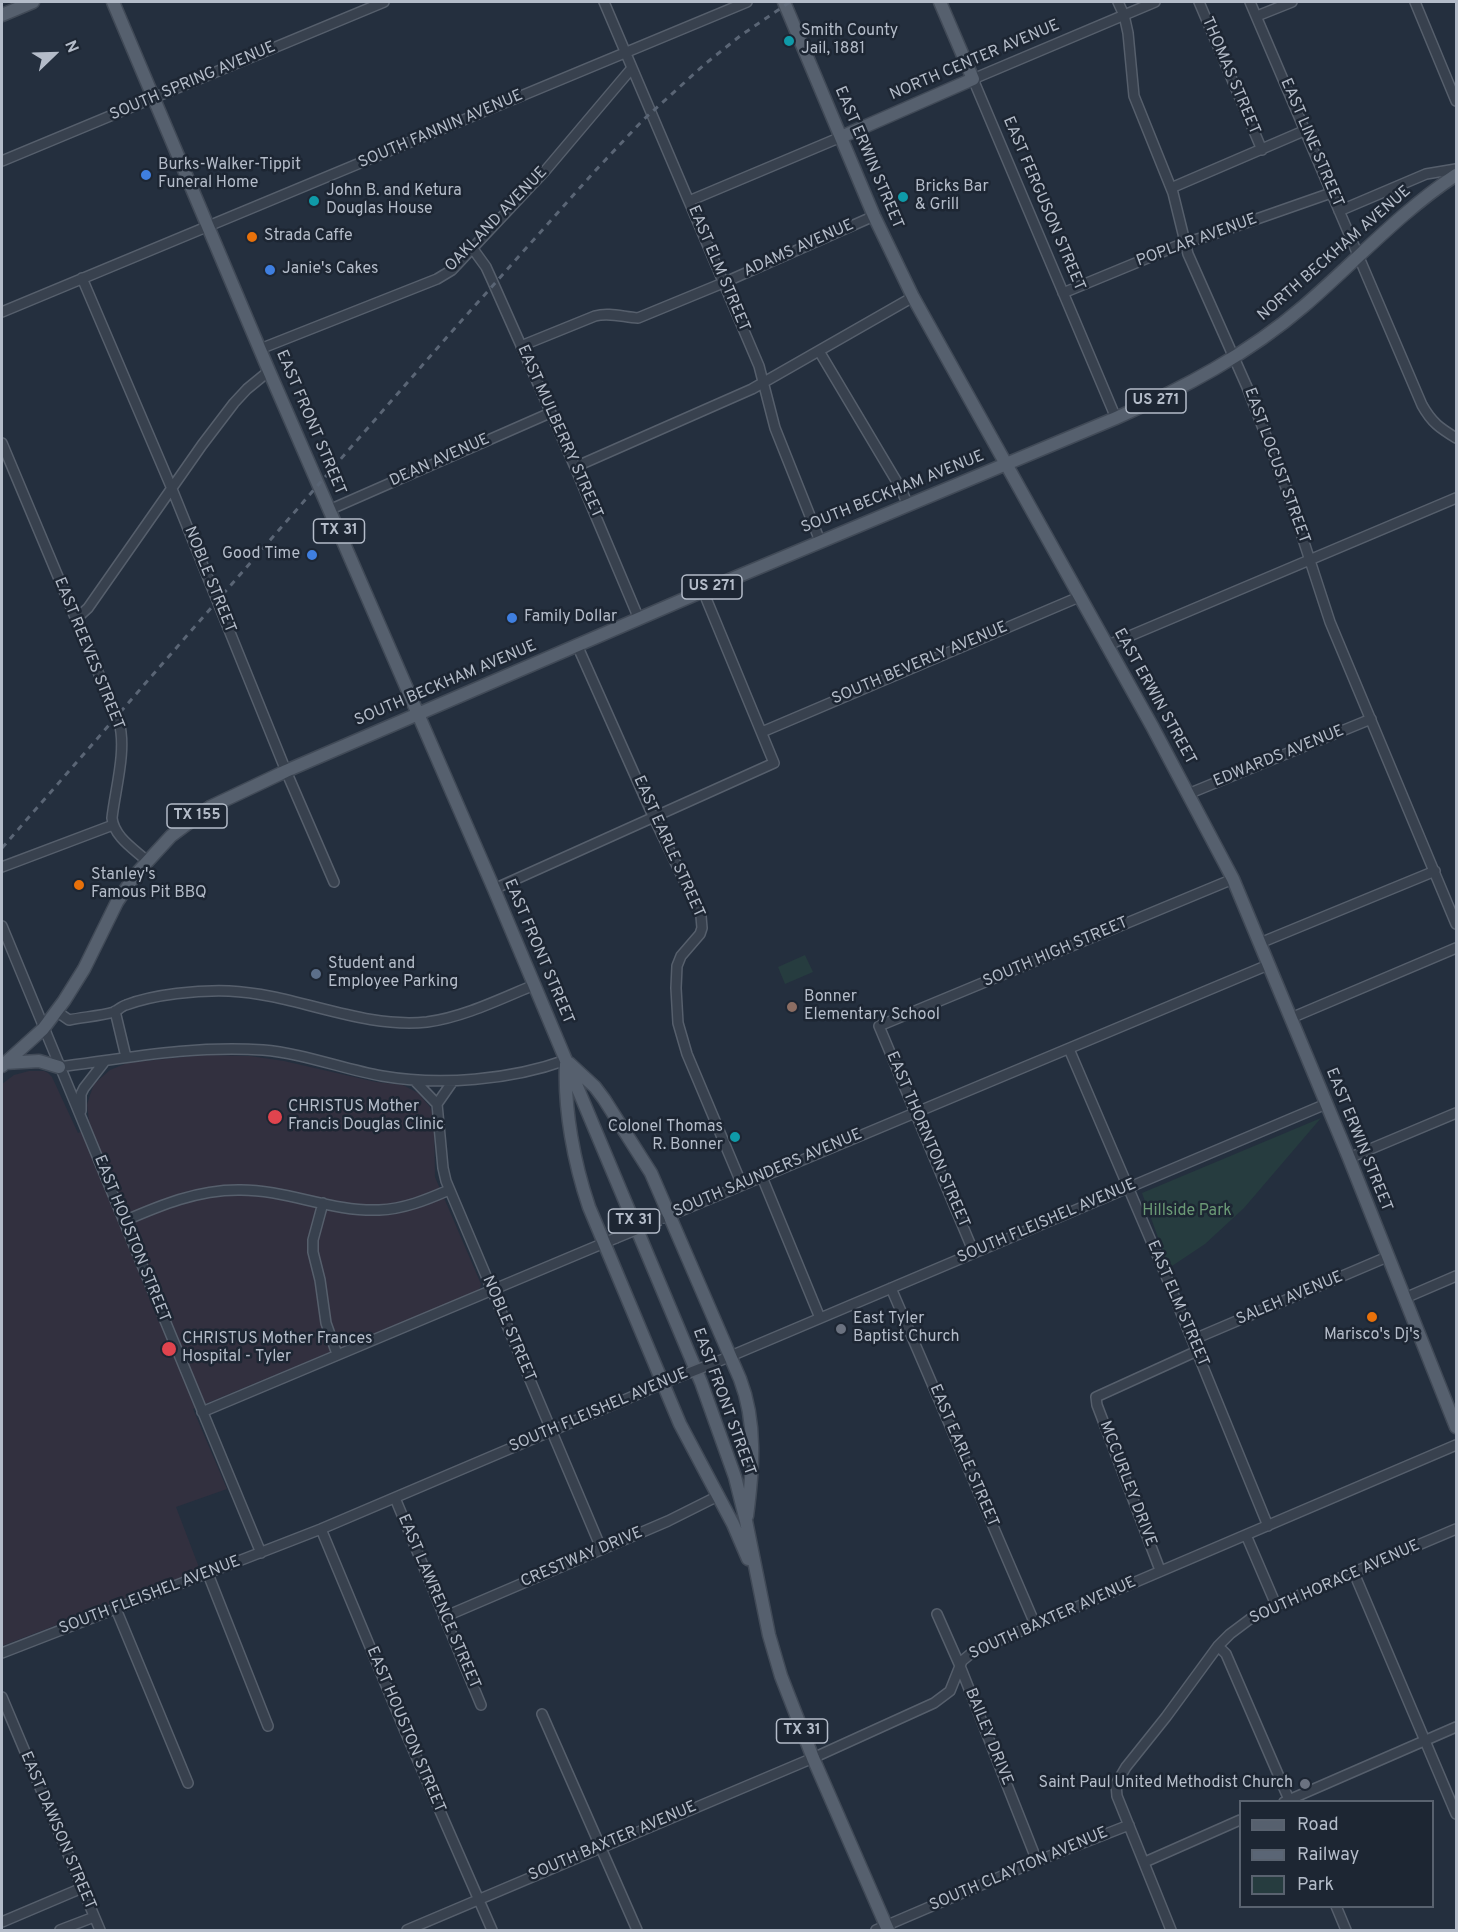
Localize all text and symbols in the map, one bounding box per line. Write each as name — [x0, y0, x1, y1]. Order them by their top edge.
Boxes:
street label: THOMAS STREET — [1197, 14, 1263, 138]
street label: NORTH CENTER AVENUE — [887, 17, 1063, 105]
place label: Smith County Jail, 1881 — [801, 22, 898, 60]
north arrow — [24, 24, 84, 84]
marker: Smith County Jail, 1881 — [782, 34, 796, 48]
text: N — [59, 38, 82, 56]
street label: SOUTH SPRING AVENUE — [107, 38, 279, 126]
street label: EAST LINE STREET — [1275, 76, 1347, 210]
street label: EAST ERWIN STREET — [829, 84, 907, 232]
street label: SOUTH FANNIN AVENUE — [356, 87, 526, 173]
street label: EAST FERGUSON STREET — [998, 114, 1088, 294]
place label: Burks-Walker-Tippit Funeral Home — [158, 156, 301, 194]
street label: OAKLAND AVENUE — [442, 163, 552, 277]
marker: Burks-Walker-Tippit Funeral Home — [139, 168, 153, 182]
place label: Bricks Bar & Grill — [915, 178, 989, 216]
place label: John B. and Ketura Douglas House — [326, 182, 462, 220]
street label: NORTH BECKHAM AVENUE — [1254, 182, 1416, 326]
marker: Bricks Bar & Grill — [896, 190, 910, 204]
marker: John B. and Ketura Douglas House — [307, 194, 321, 208]
street label: EAST ELM STREET — [683, 203, 753, 335]
street label: POPLAR AVENUE — [1134, 210, 1260, 272]
street label: ADAMS AVENUE — [741, 216, 857, 282]
place label: Strada Caffe — [264, 227, 353, 247]
marker: Strada Caffe — [245, 230, 259, 244]
place label: Janie's Cakes — [282, 260, 378, 280]
marker: Janie's Cakes — [263, 263, 277, 277]
street label: EAST MULBERRY STREET — [512, 342, 606, 522]
street label: EAST FRONT STREET — [271, 348, 349, 498]
street label: EAST LOCUST STREET — [1239, 385, 1313, 547]
road number: US 271 — [1126, 389, 1186, 413]
street label: DEAN AVENUE — [387, 430, 493, 492]
street label: SOUTH BECKHAM AVENUE — [799, 447, 987, 539]
road number: TX 31 — [314, 519, 364, 543]
street label: NOBLE STREET — [179, 524, 239, 636]
place label: Good Time — [222, 545, 300, 565]
marker: Good Time — [305, 548, 319, 562]
street label: EAST REEVES STREET — [49, 575, 127, 733]
road number: US 271 — [682, 575, 742, 599]
place label: Family Dollar — [524, 608, 617, 628]
marker: Family Dollar — [505, 611, 519, 625]
street label: SOUTH BEVERLY AVENUE — [829, 618, 1011, 710]
street label: EAST ERWIN STREET — [1109, 625, 1199, 769]
street label: SOUTH BECKHAM AVENUE — [352, 637, 540, 731]
street label: EDWARDS AVENUE — [1211, 722, 1347, 792]
street label: EAST EARLE STREET — [628, 773, 708, 921]
road number: TX 155 — [167, 804, 227, 828]
place label: Stanley's Famous Pit BBQ — [91, 866, 207, 904]
street label: EAST FRONT STREET — [499, 877, 577, 1027]
marker: Stanley's Famous Pit BBQ — [72, 878, 86, 892]
street label: SOUTH HIGH STREET — [981, 914, 1131, 992]
place label: Student and Employee Parking — [328, 955, 458, 993]
marker: Student and Employee Parking — [309, 967, 323, 981]
place label: Bonner Elementary School — [804, 988, 940, 1026]
marker: Bonner Elementary School — [785, 1000, 799, 1014]
street label: EAST THORNTON STREET — [881, 1049, 973, 1231]
street label: EAST ERWIN STREET — [1320, 1066, 1396, 1214]
place label: CHRISTUS Mother Francis Douglas Clinic — [288, 1098, 444, 1136]
marker: CHRISTUS Mother Francis Douglas Clinic — [266, 1108, 284, 1126]
place label: Colonel Thomas R. Bonner — [608, 1118, 723, 1156]
street label: SOUTH SAUNDERS AVENUE — [671, 1125, 865, 1223]
marker: Colonel Thomas R. Bonner — [728, 1130, 742, 1144]
street label: EAST HOUSTON STREET — [89, 1153, 173, 1325]
street label: SOUTH FLEISHEL AVENUE — [955, 1176, 1139, 1268]
park label: Hillside Park — [1142, 1202, 1232, 1222]
road number: TX 31 — [608, 1209, 660, 1233]
street label: EAST ELM STREET — [1142, 1238, 1212, 1370]
street label: SALEH AVENUE — [1234, 1268, 1346, 1330]
street label: NOBLE STREET — [477, 1273, 539, 1385]
place label: East Tyler Baptist Church — [853, 1310, 959, 1348]
marker: Marisco's Dj's — [1365, 1310, 1379, 1324]
marker: East Tyler Baptist Church — [834, 1322, 848, 1336]
street label: EAST FRONT STREET — [687, 1326, 759, 1478]
place label: Marisco's Dj's — [1324, 1326, 1420, 1346]
place label: CHRISTUS Mother Frances Hospital - Tyler — [182, 1330, 373, 1368]
marker: CHRISTUS Mother Frances Hospital - Tyler — [160, 1340, 178, 1358]
street label: SOUTH FLEISHEL AVENUE — [507, 1365, 691, 1457]
street label: EAST EARLE STREET — [924, 1382, 1002, 1530]
street label: MCCURLEY DRIVE — [1094, 1418, 1160, 1550]
street label: EAST LAWRENCE STREET — [392, 1512, 484, 1692]
street label: CRESTWAY DRIVE — [518, 1524, 646, 1592]
street label: SOUTH HORACE AVENUE — [1247, 1537, 1423, 1629]
street label: SOUTH FLEISHEL AVENUE — [57, 1553, 243, 1639]
street label: SOUTH BAXTER AVENUE — [967, 1573, 1139, 1665]
street label: EAST HOUSTON STREET — [361, 1644, 449, 1816]
street label: BAILEY DRIVE — [960, 1686, 1016, 1788]
road number: TX 31 — [776, 1719, 828, 1743]
street label: EAST DAWSON STREET — [15, 1749, 99, 1913]
place label: Saint Paul United Methodist Church — [1039, 1774, 1293, 1794]
marker: Saint Paul United Methodist Church — [1298, 1777, 1312, 1791]
street label: SOUTH BAXTER AVENUE — [526, 1798, 700, 1886]
legend — [1239, 1800, 1434, 1908]
text: Road — [1297, 1814, 1339, 1837]
street label: SOUTH CLAYTON AVENUE — [927, 1824, 1111, 1916]
text: Railway — [1297, 1844, 1359, 1867]
text: Park — [1297, 1874, 1334, 1897]

